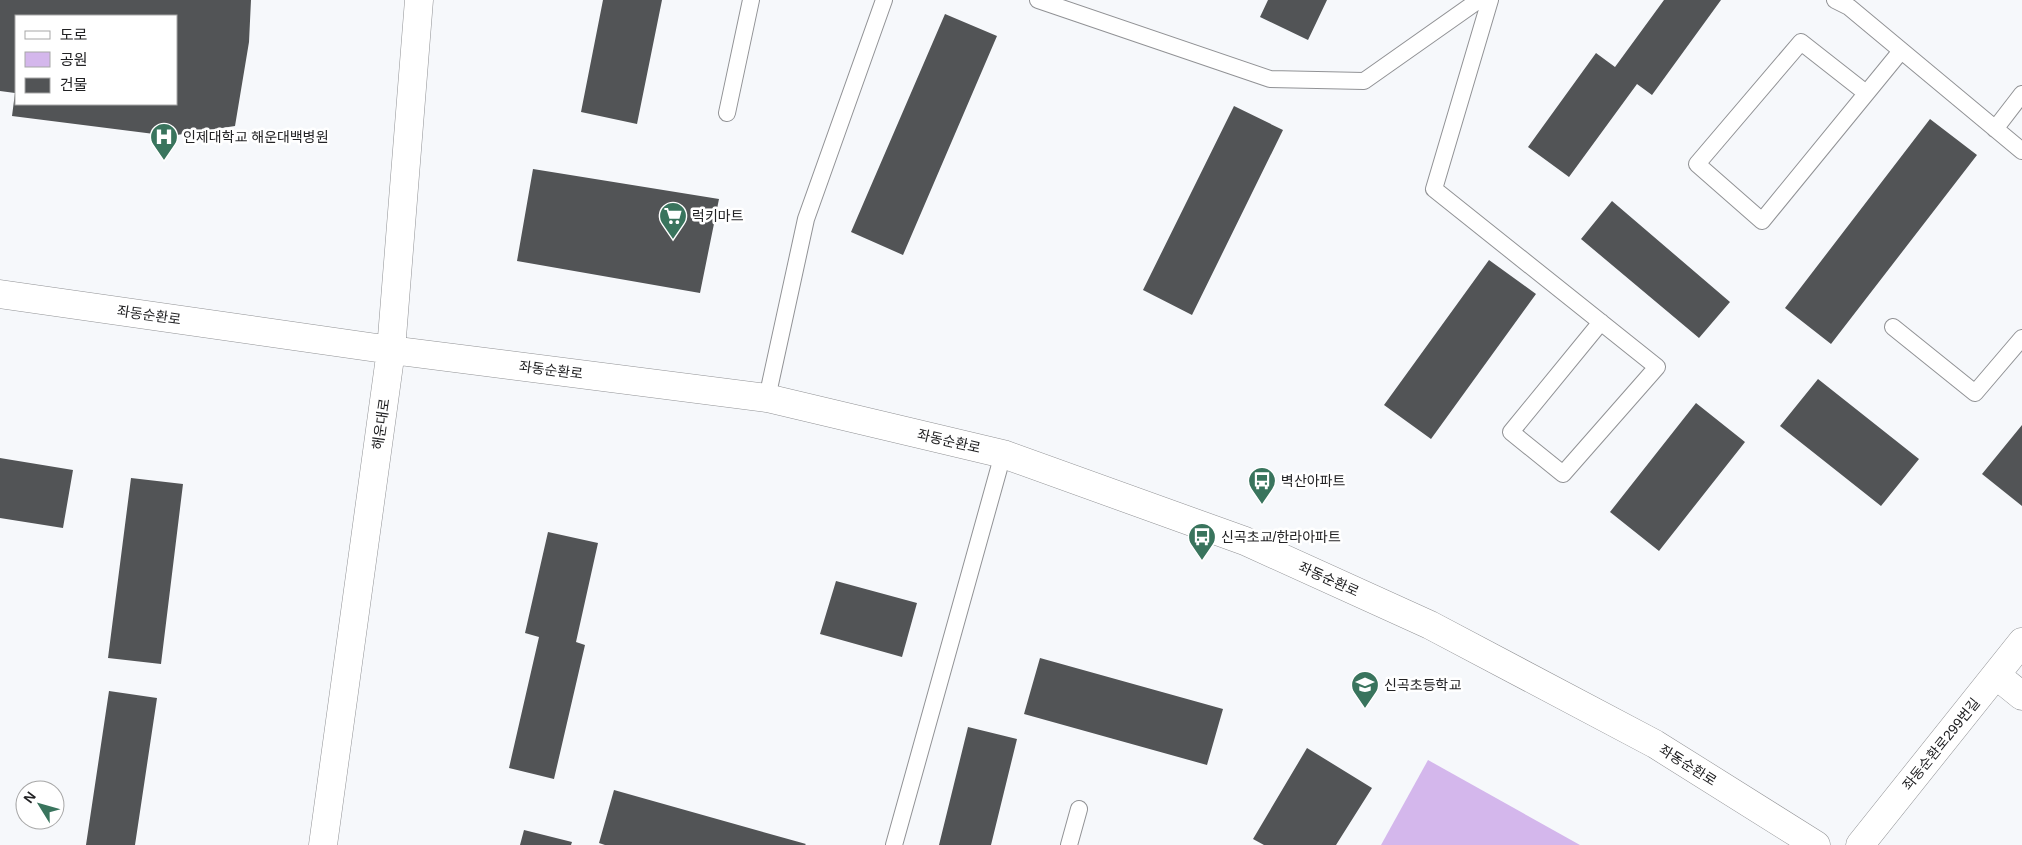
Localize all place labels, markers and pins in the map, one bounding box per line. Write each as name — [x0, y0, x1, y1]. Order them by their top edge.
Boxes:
hospital icon: 인제대학교 해운대백병원 — [149, 122, 179, 161]
place label: 인제대학교 해운대백병원 — [183, 129, 329, 145]
supermarket icon: 럭키마트 — [658, 201, 688, 240]
place label: 럭키마트 — [692, 208, 744, 224]
bus stop icon: 벽산아파트 — [1247, 466, 1277, 505]
place label: 벽산아파트 — [1281, 473, 1346, 489]
bus stop icon: 신곡초교/한라아파트 — [1187, 522, 1217, 561]
place label: 신곡초교/한라아파트 — [1221, 529, 1341, 545]
school or university icon: 신곡초등학교 — [1350, 670, 1380, 709]
place label: 신곡초등학교 — [1384, 677, 1461, 693]

